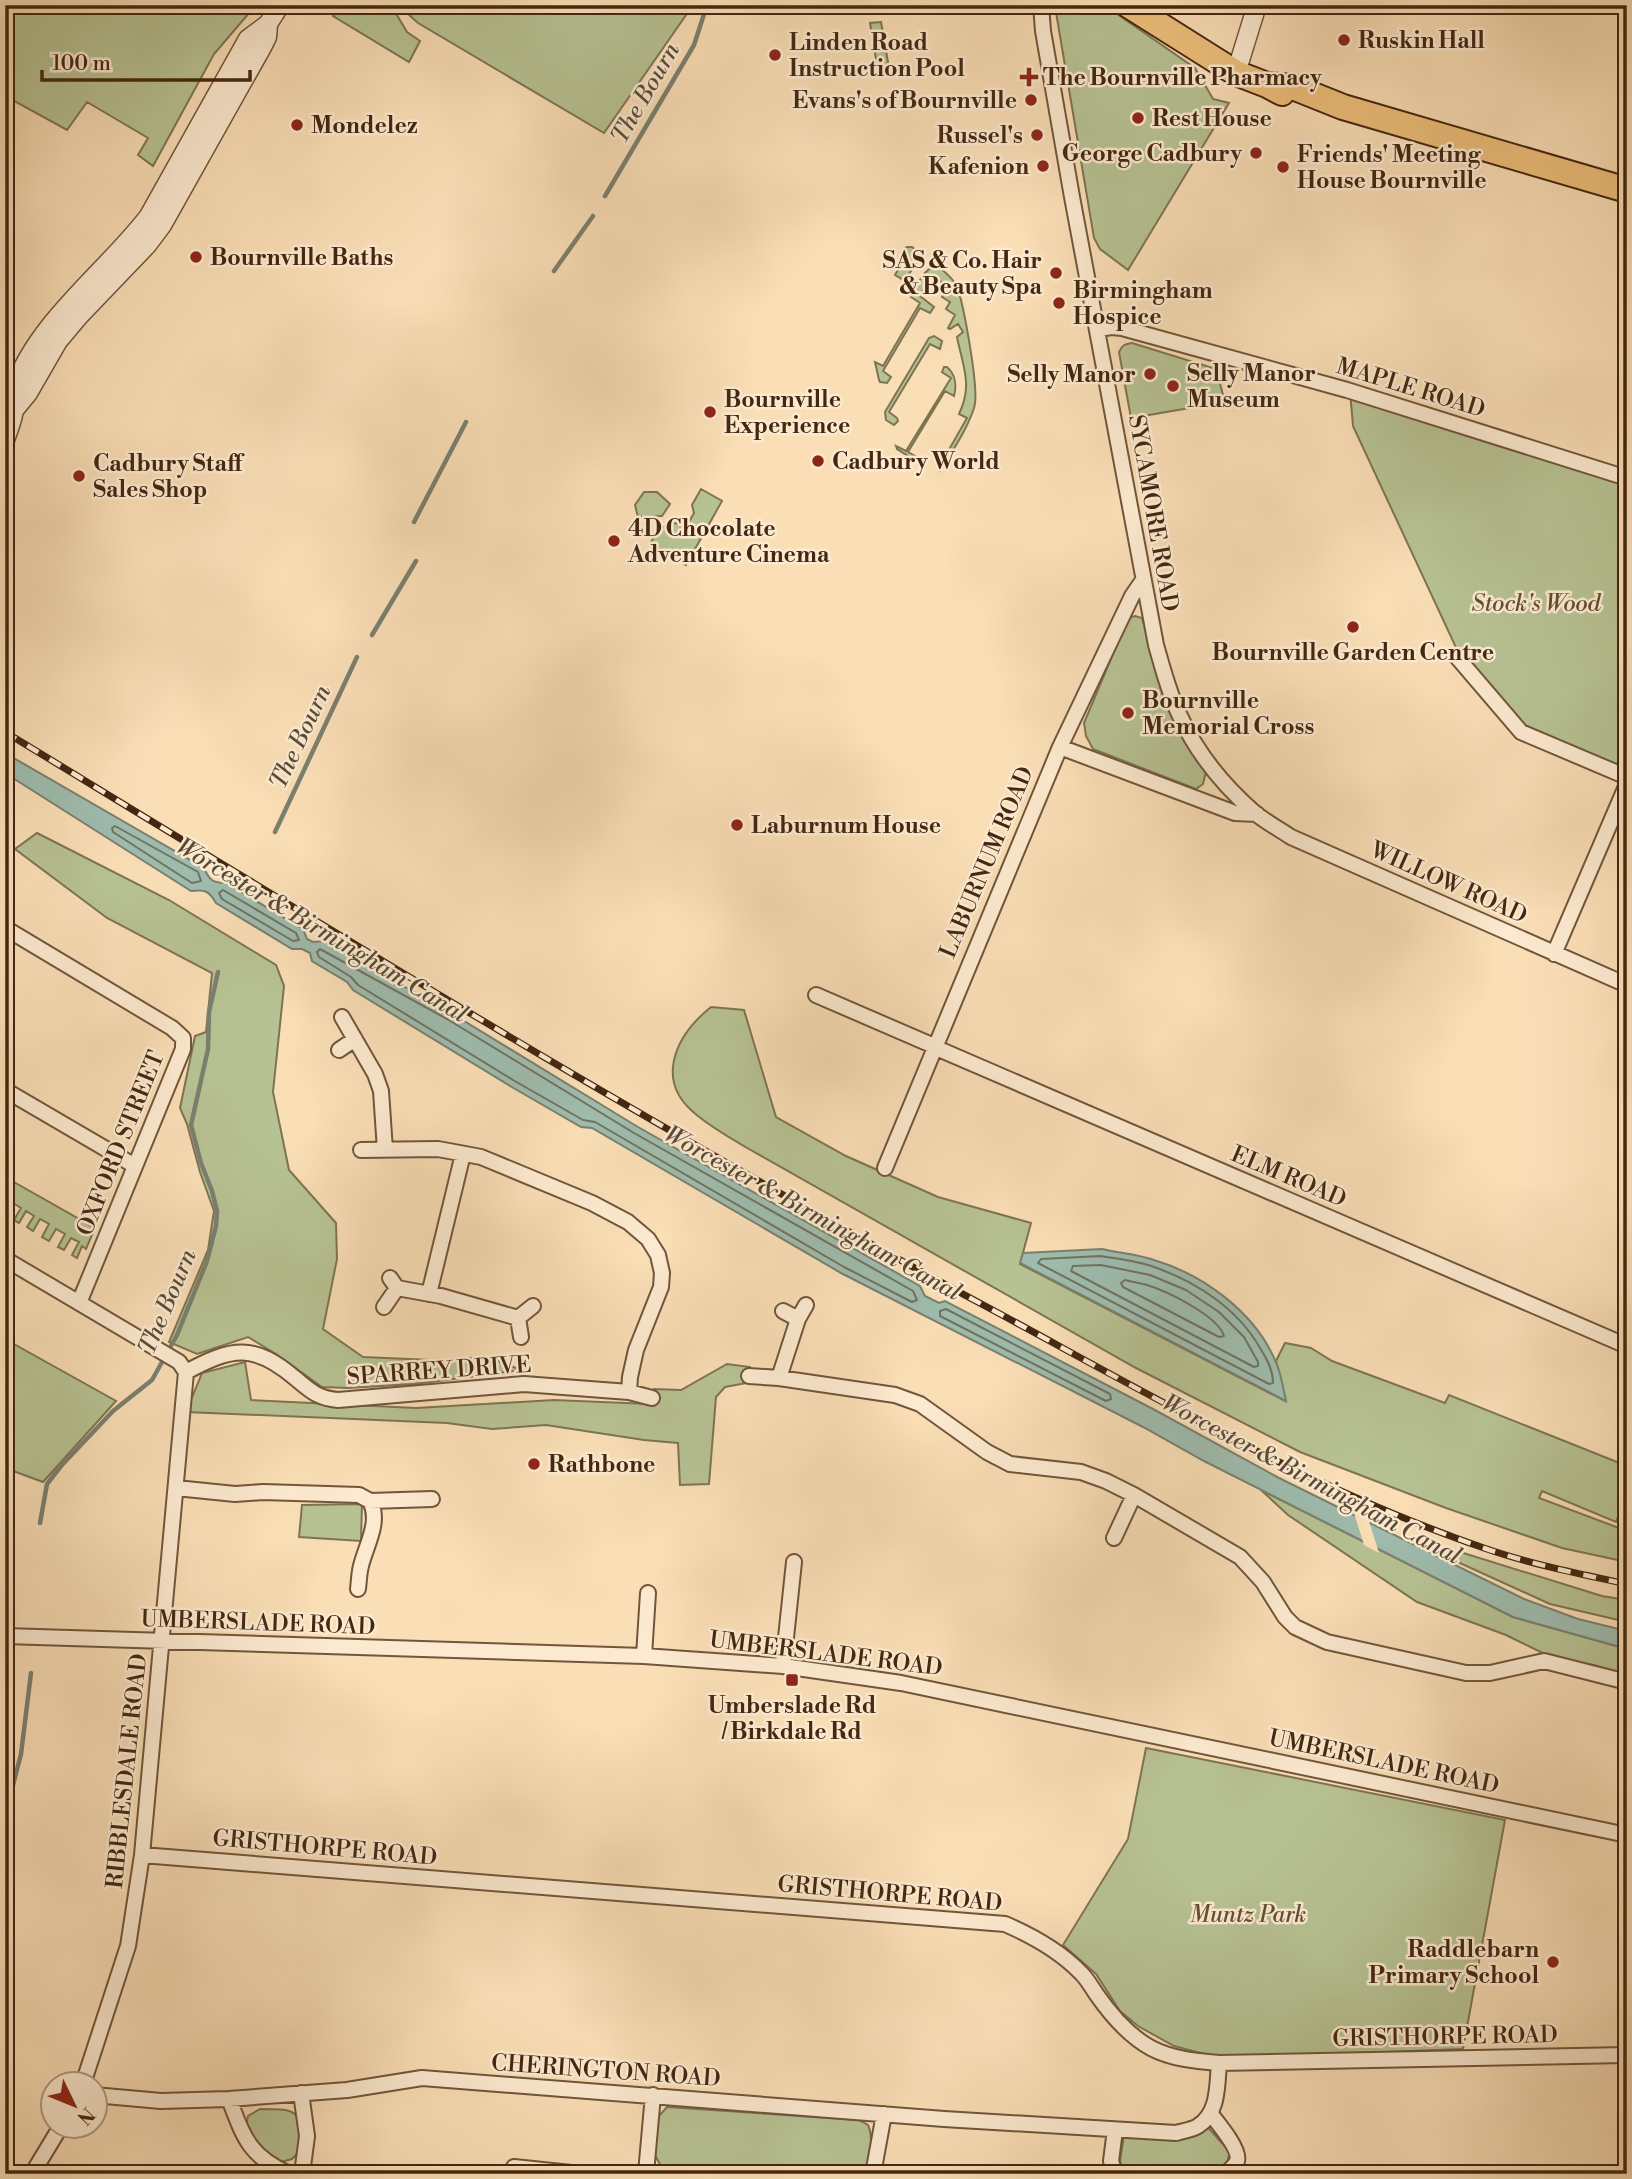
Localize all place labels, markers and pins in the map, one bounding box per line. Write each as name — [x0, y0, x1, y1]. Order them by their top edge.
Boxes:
place label: Ruskin Hall — [1358, 27, 1485, 55]
place label: Linden Road Instruction Pool — [789, 29, 965, 83]
marker: Ruskin Hall — [1336, 32, 1352, 48]
marker: Linden Road Instruction Pool — [767, 47, 783, 63]
place label: The Bournville Pharmacy — [1043, 64, 1322, 92]
marker: The Bournville Pharmacy — [1021, 69, 1037, 85]
place label: Evans's of Bournville — [792, 87, 1017, 115]
marker: Evans's of Bournville — [1023, 92, 1039, 108]
place label: Rest House — [1152, 105, 1272, 133]
marker: Rest House — [1130, 110, 1146, 126]
place label: Mondelez — [311, 112, 418, 140]
marker: Mondelez — [289, 117, 305, 133]
place label: Russel's — [937, 122, 1023, 150]
marker: Russel's — [1029, 127, 1045, 143]
place label: George Cadbury — [1062, 140, 1242, 168]
place label: Friends' Meeting House Bournville — [1297, 141, 1487, 195]
marker: George Cadbury — [1248, 145, 1264, 161]
place label: Kafenion — [928, 153, 1029, 181]
marker: Kafenion — [1035, 158, 1051, 174]
marker: Friends' Meeting House Bournville — [1275, 159, 1291, 175]
place label: Bournville Baths — [210, 244, 393, 272]
place label: SAS & Co. Hair & Beauty Spa — [882, 247, 1043, 301]
marker: Bournville Baths — [188, 249, 204, 265]
marker: SAS & Co. Hair & Beauty Spa — [1048, 265, 1064, 281]
place label: Birmingham Hospice — [1073, 277, 1213, 331]
marker: Birmingham Hospice — [1051, 295, 1067, 311]
place label: Selly Manor Museum — [1187, 360, 1316, 414]
place label: Selly Manor — [1007, 361, 1136, 389]
marker: Selly Manor — [1142, 366, 1158, 382]
marker: Selly Manor Museum — [1165, 378, 1181, 394]
place label: Bournville Experience — [724, 386, 850, 440]
marker: Bournville Experience — [702, 404, 718, 420]
place label: Cadbury World — [832, 448, 1000, 476]
place label: Cadbury Staff Sales Shop — [93, 450, 245, 504]
marker: Cadbury World — [810, 453, 826, 469]
marker: Cadbury Staff Sales Shop — [71, 468, 87, 484]
place label: 4D Chocolate Adventure Cinema — [627, 515, 830, 569]
marker: 4D Chocolate Adventure Cinema — [606, 533, 622, 549]
marker: Bournville Garden Centre — [1345, 619, 1361, 635]
place label: Bournville Garden Centre — [1212, 639, 1494, 667]
place label: Bournville Memorial Cross — [1142, 687, 1314, 741]
marker: Bournville Memorial Cross — [1120, 705, 1136, 721]
place label: Laburnum House — [751, 812, 941, 840]
marker: Laburnum House — [729, 817, 745, 833]
place label: Rathbone — [548, 1451, 655, 1479]
marker: Rathbone — [526, 1456, 542, 1472]
marker: Umberslade Rd / Birkdale Rd — [784, 1672, 800, 1688]
place label: Umberslade Rd / Birkdale Rd — [708, 1692, 877, 1746]
place label: Raddlebarn Primary School — [1368, 1936, 1539, 1990]
marker: Raddlebarn Primary School — [1545, 1954, 1561, 1970]

